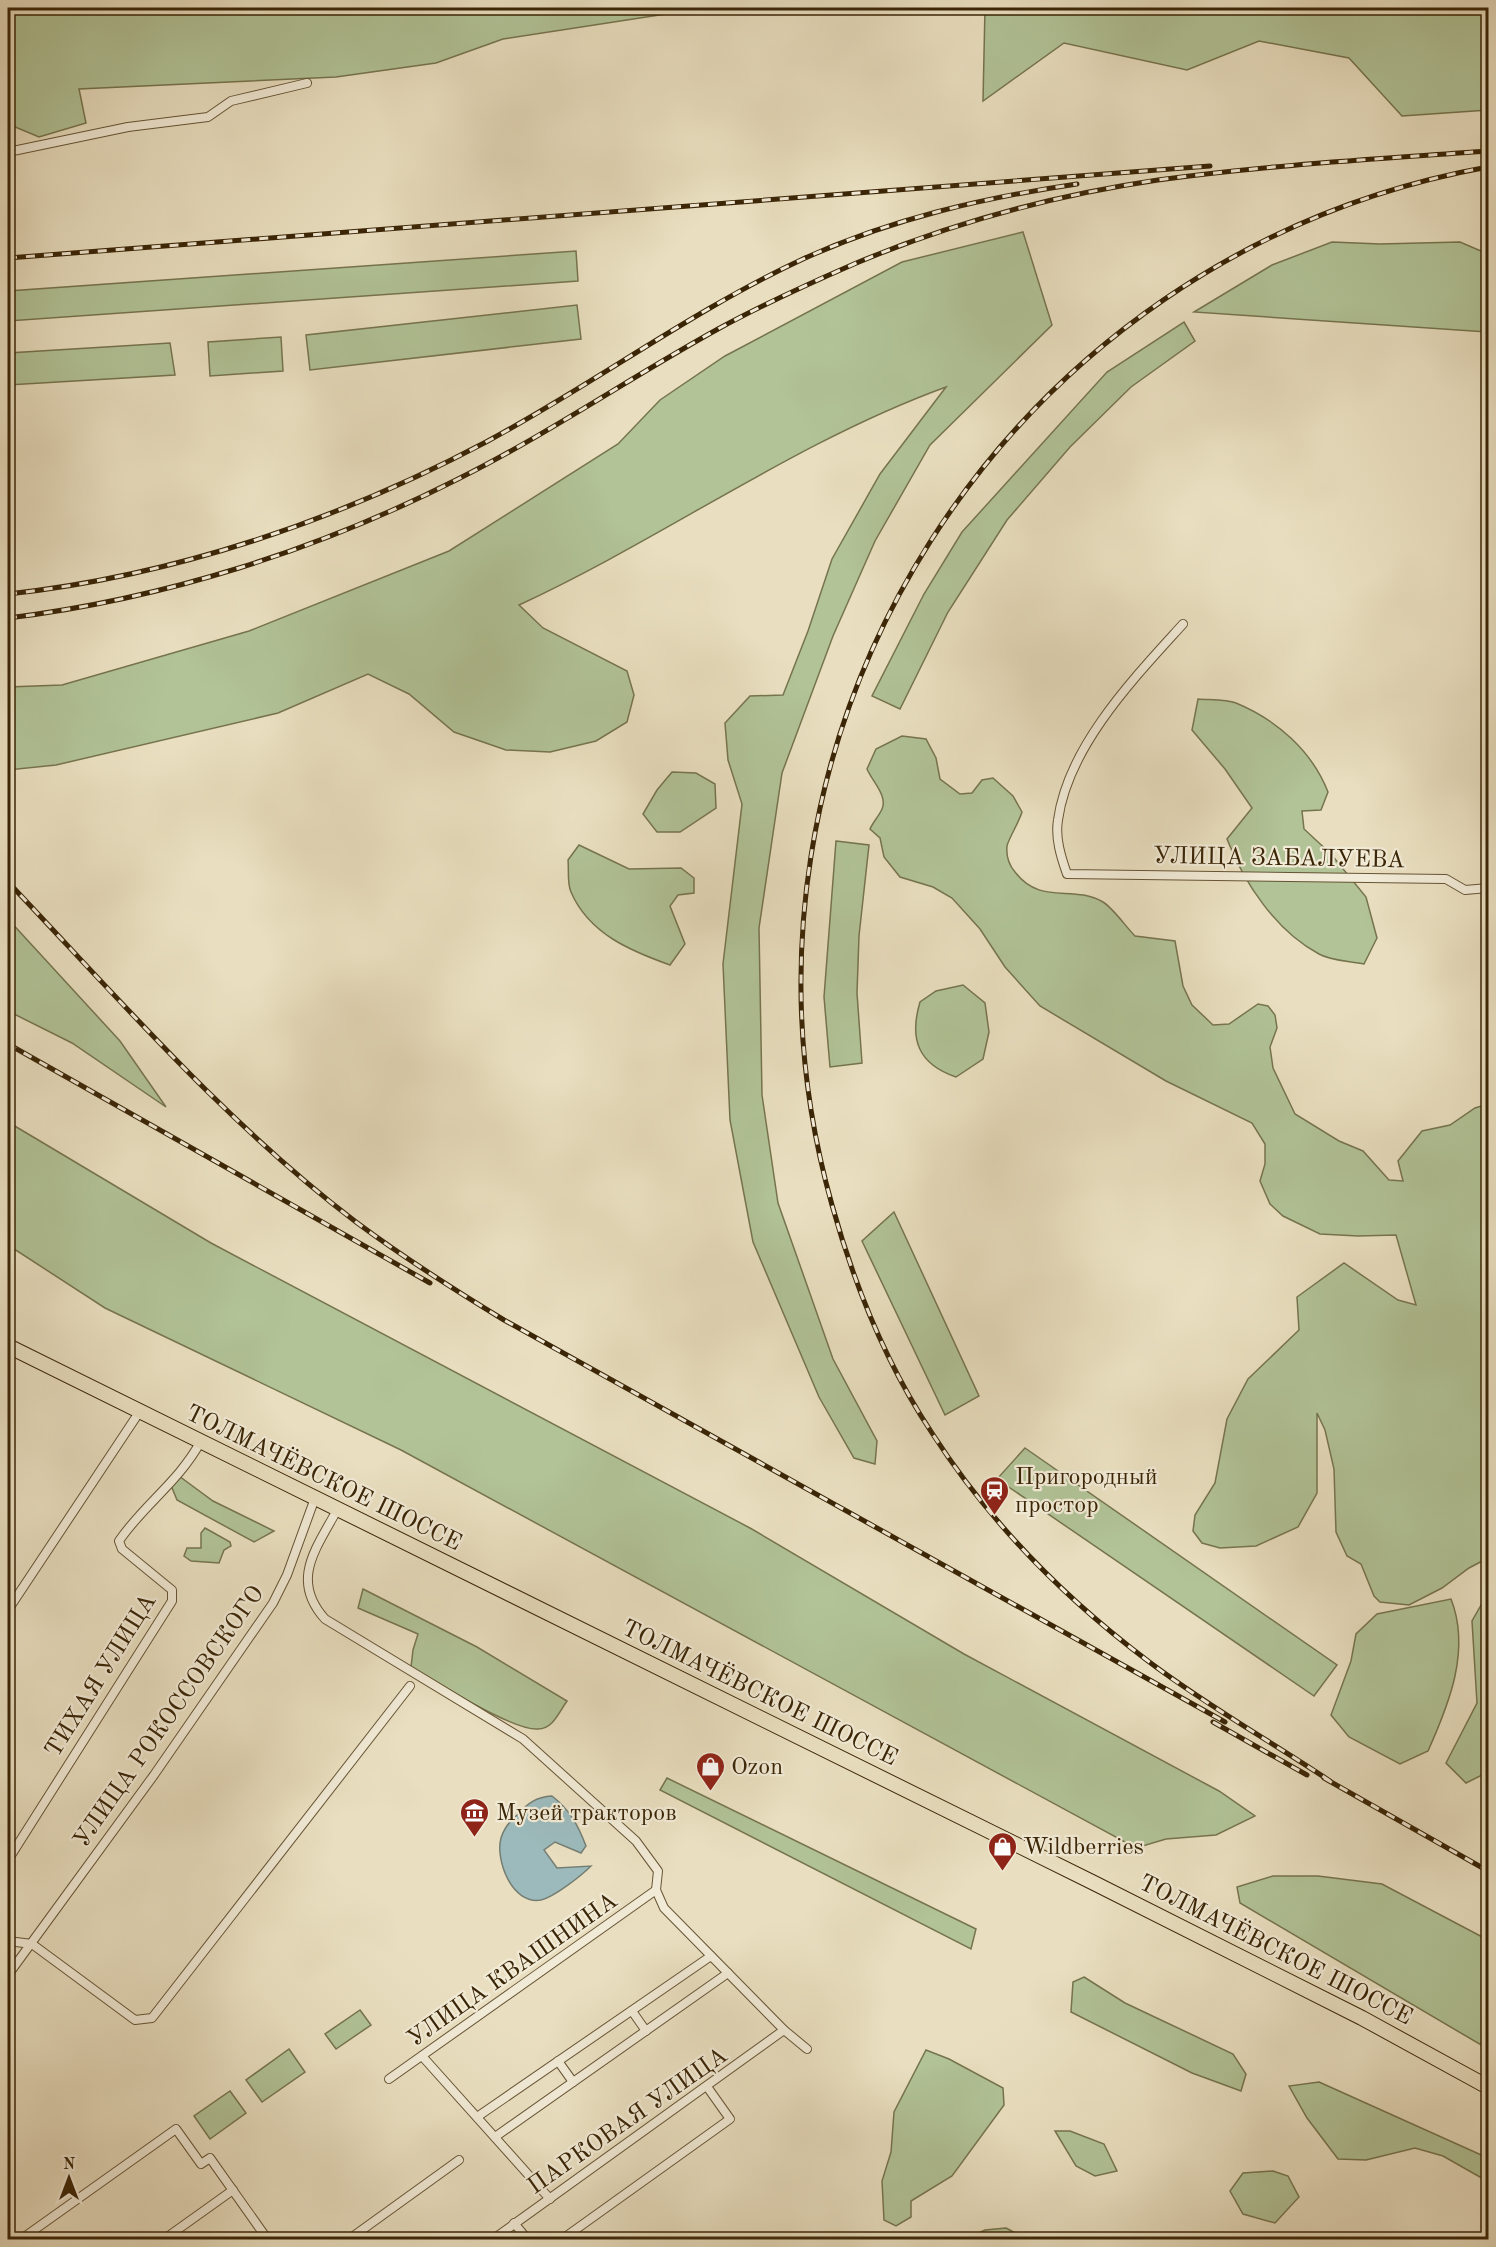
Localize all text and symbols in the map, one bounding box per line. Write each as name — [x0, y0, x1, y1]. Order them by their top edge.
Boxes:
street label: УЛИЦА ЗАБАЛУЕВА — [1153, 845, 1405, 873]
street label: ТОЛМАЧЁВСКОЕ ШОССЕ — [182, 1399, 466, 1556]
place label: Пригородный простор — [1015, 1466, 1158, 1518]
station icon: Пригородный простор — [978, 1474, 1010, 1516]
street label: УЛИЦА РОКОССОВСКОГО — [70, 1582, 269, 1852]
street label: ТИХАЯ УЛИЦА — [42, 1590, 162, 1762]
street label: ТОЛМАЧЁВСКОЕ ШОССЕ — [618, 1614, 902, 1771]
shop icon: Ozon — [694, 1750, 726, 1792]
place label: Ozon — [731, 1756, 783, 1780]
museum icon: Музей тракторов — [459, 1796, 491, 1838]
place label: Музей тракторов — [496, 1802, 677, 1826]
shop icon: Wildberries — [986, 1830, 1018, 1872]
place label: Wildberries — [1023, 1836, 1144, 1860]
street label: ТОЛМАЧЁВСКОЕ ШОССЕ — [1134, 1869, 1417, 2030]
street label: УЛИЦА КВАШНИНА — [404, 1889, 623, 2052]
street label: ПАРКОВАЯ УЛИЦА — [524, 2044, 732, 2200]
north arrow — [39, 2148, 99, 2208]
text: N — [63, 2157, 76, 2173]

